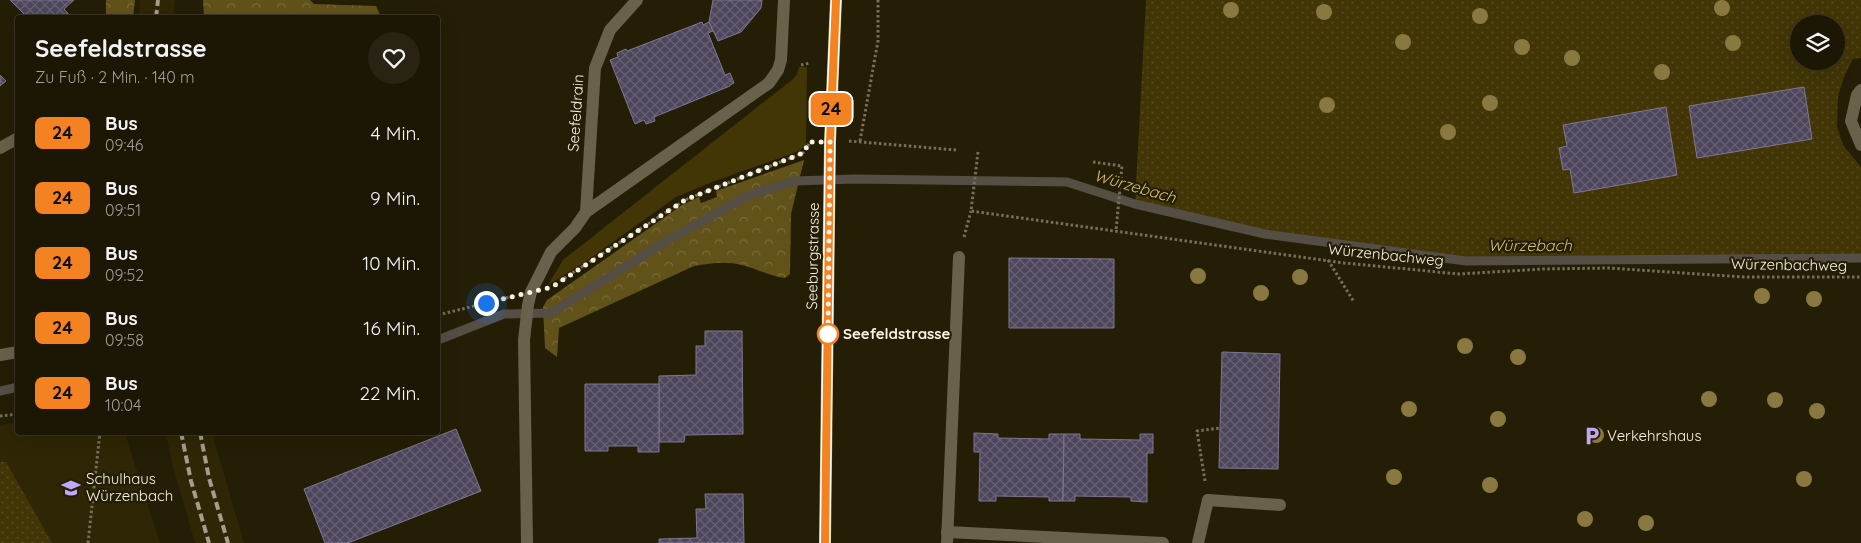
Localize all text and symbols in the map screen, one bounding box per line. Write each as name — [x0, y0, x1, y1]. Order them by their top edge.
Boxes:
map controls — [1790, 15, 1845, 70]
button: layers — [1790, 15, 1845, 70]
button: heart — [368, 32, 420, 84]
text: Seefeldstrasse — [35, 33, 207, 63]
text: Zu Fuß · 2 Min. · 140 m — [35, 67, 195, 87]
street label: Seefeldrain — [563, 74, 588, 152]
line badge: 24 — [808, 93, 854, 125]
text: 24 — [821, 97, 841, 120]
text: Bus — [105, 111, 138, 135]
text: 24 — [52, 121, 73, 144]
text: 4 Min. — [371, 121, 420, 145]
text: 09:46 — [105, 135, 143, 155]
water label: Würzebach — [1092, 165, 1179, 207]
text: Bus — [105, 176, 138, 200]
text: 24 — [52, 186, 73, 209]
text: 9 Min. — [370, 186, 420, 210]
text: 09:51 — [105, 200, 141, 220]
street label: Seeburgstrasse — [802, 202, 823, 310]
water label: Würzebach — [1488, 235, 1573, 255]
street label: Würzenbachweg — [1327, 239, 1445, 270]
text: Bus — [105, 241, 138, 265]
text: 24 — [52, 251, 73, 274]
text: 10 Min. — [362, 251, 420, 275]
street label: Würzenbachweg — [1731, 254, 1847, 275]
text: 09:52 — [105, 265, 144, 285]
your location — [474, 291, 499, 316]
text: Bus — [105, 306, 138, 330]
text: 24 — [52, 316, 73, 339]
text: 16 Min. — [363, 316, 420, 340]
marker: Seefeldstrasse — [817, 323, 839, 345]
place label: Seefeldstrasse — [843, 324, 951, 343]
text: 09:58 — [105, 330, 144, 350]
text: Bus — [105, 371, 138, 395]
text: 24 — [52, 381, 73, 404]
text: 22 Min. — [360, 381, 420, 405]
text: 10:04 — [105, 395, 141, 415]
parking icon: Verkehrshaus — [1581, 425, 1603, 447]
place label: Verkehrshaus — [1607, 426, 1701, 445]
place label: Schulhaus Würzenbach — [86, 469, 173, 505]
school or university icon: Schulhaus Würzenbach — [60, 477, 82, 499]

